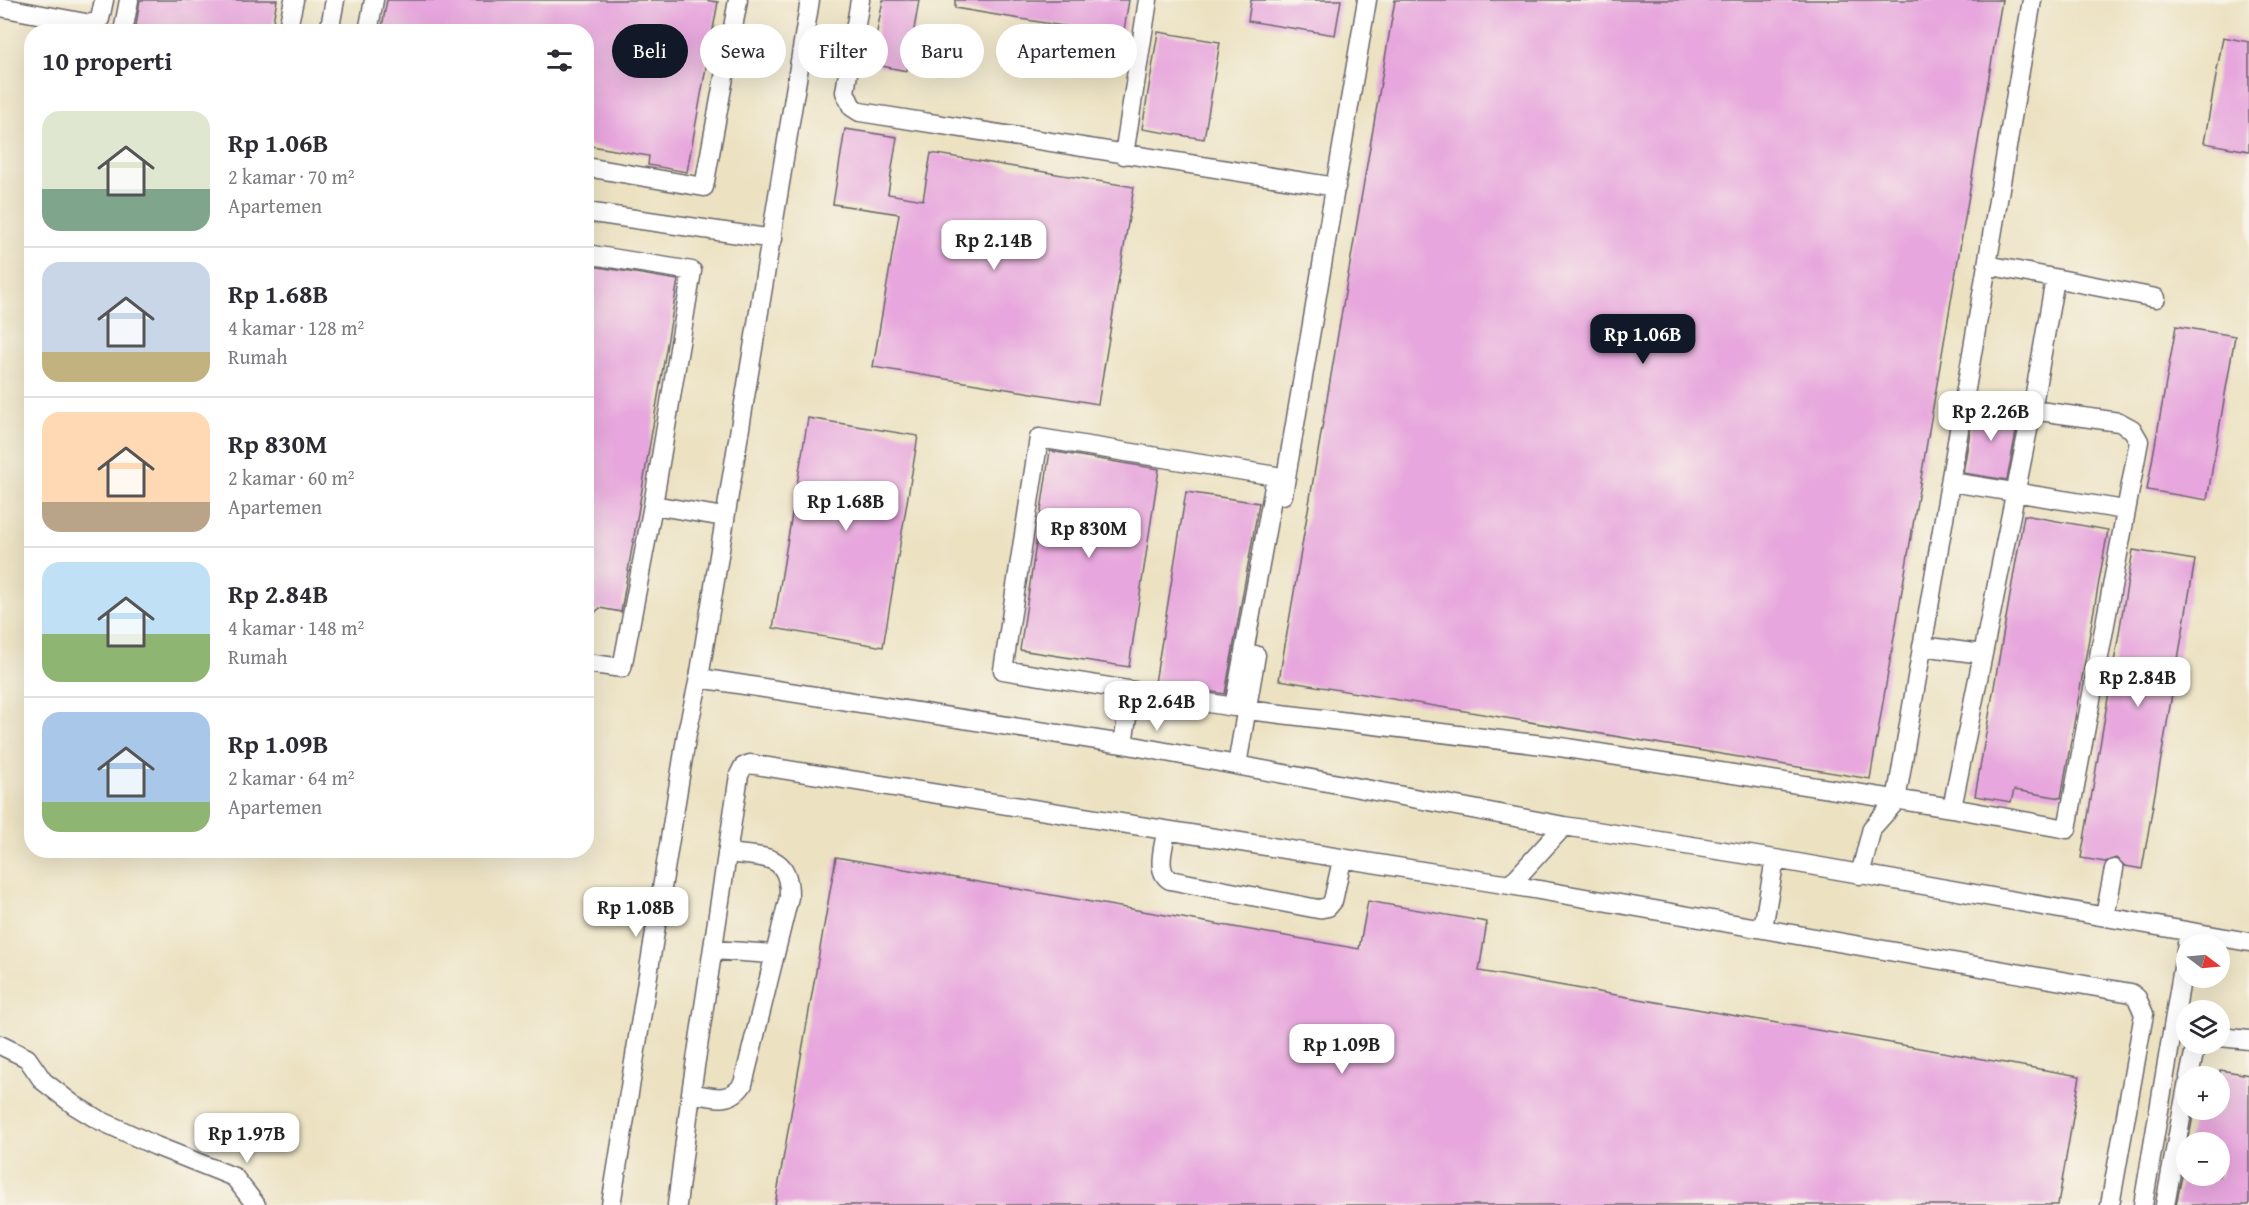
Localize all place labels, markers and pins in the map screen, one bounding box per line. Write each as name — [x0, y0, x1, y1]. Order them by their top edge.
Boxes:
pin: Rp 2.14B — [932, 220, 1056, 271]
pin: Rp 1.06B — [1581, 314, 1705, 365]
pin: Rp 2.26B — [1929, 391, 2053, 442]
pin: Rp 1.68B — [784, 481, 908, 532]
pin: Rp 830M — [1034, 508, 1144, 559]
pin: Rp 2.84B — [2076, 657, 2200, 708]
pin: Rp 2.64B — [1095, 681, 1219, 732]
pin: Rp 1.08B — [574, 887, 698, 938]
pin: Rp 1.09B — [1280, 1024, 1404, 1075]
pin: Rp 1.97B — [185, 1113, 309, 1164]

